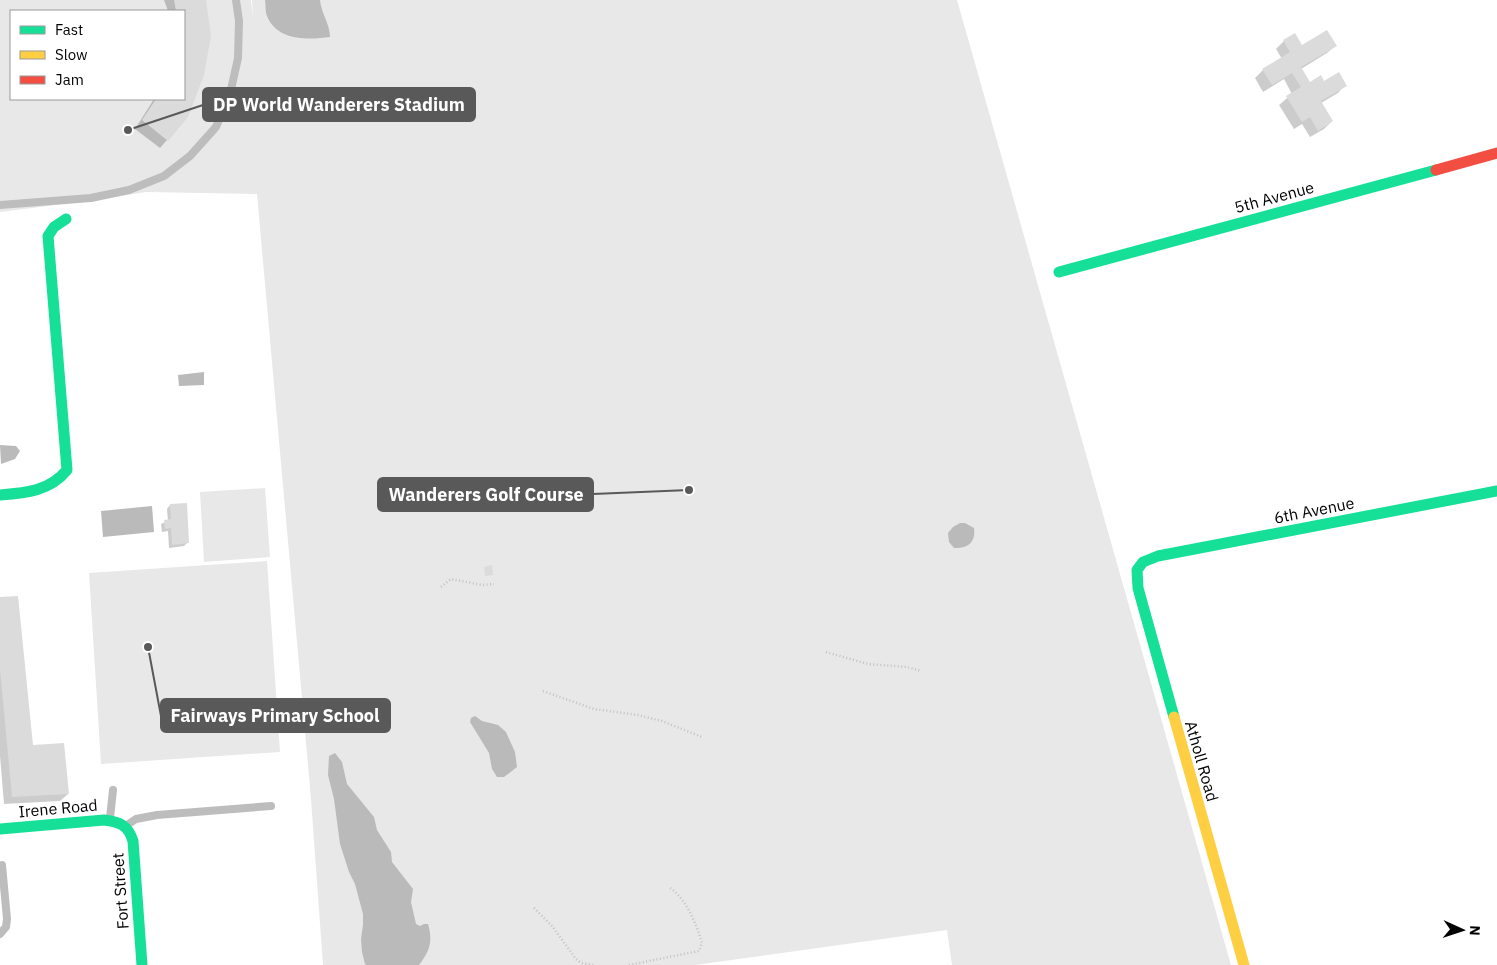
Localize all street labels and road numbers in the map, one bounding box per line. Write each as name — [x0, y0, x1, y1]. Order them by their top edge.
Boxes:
street label: 5th Avenue — [1232, 177, 1316, 217]
street label: 6th Avenue — [1272, 492, 1356, 528]
street label: Atholl Road — [1181, 718, 1223, 804]
street label: Irene Road — [18, 795, 98, 821]
street label: Fort Street — [107, 852, 133, 930]

